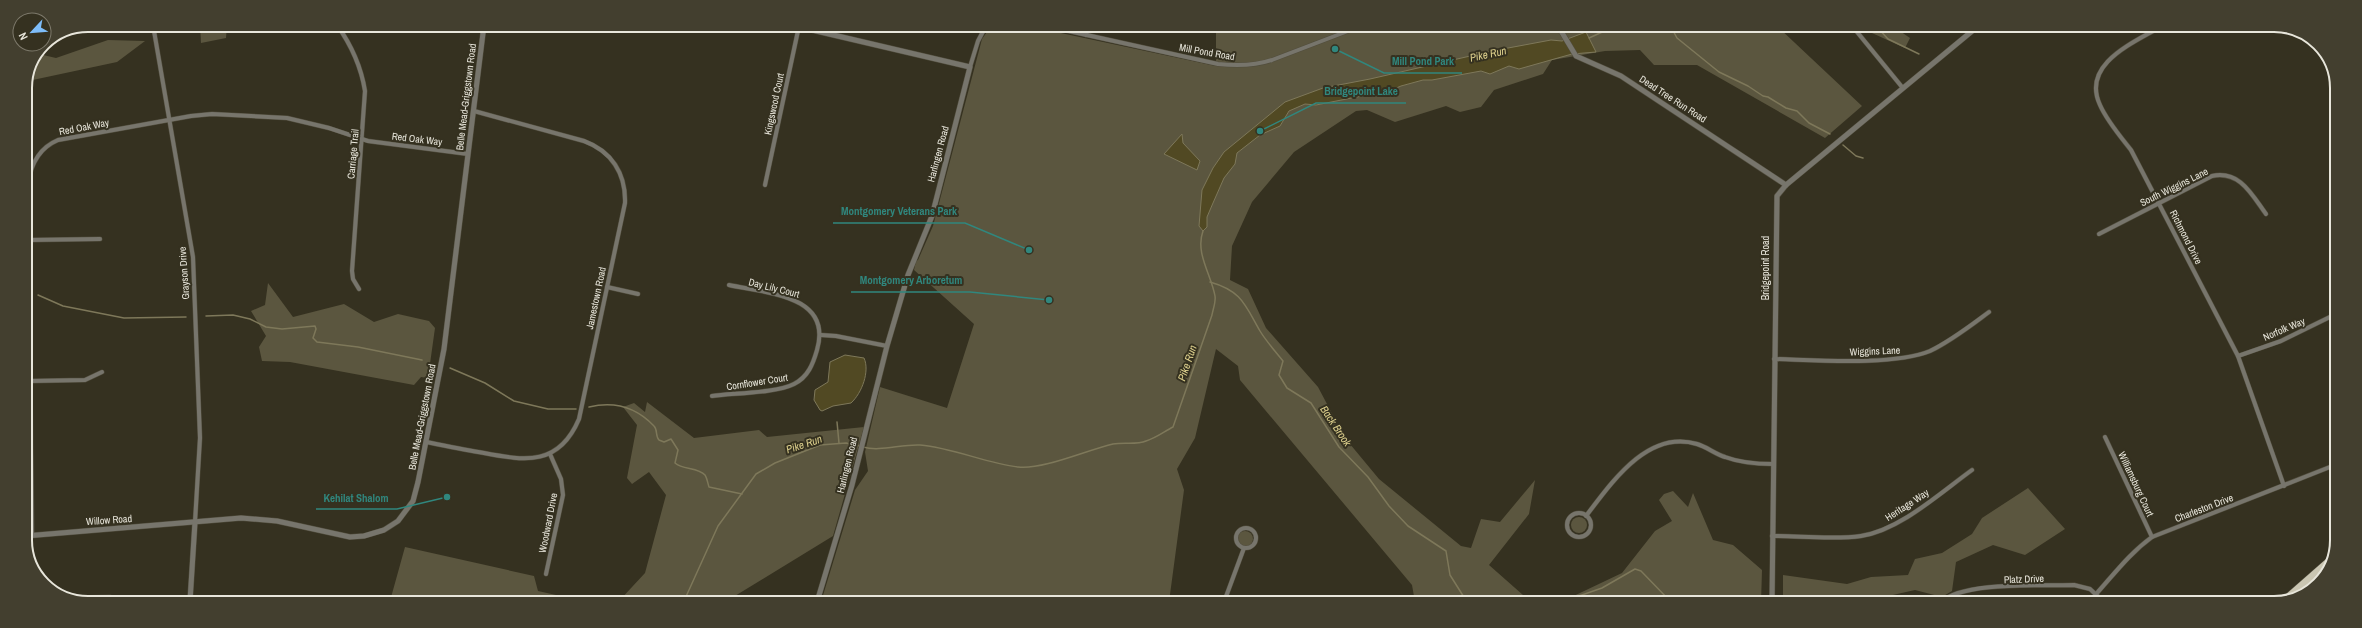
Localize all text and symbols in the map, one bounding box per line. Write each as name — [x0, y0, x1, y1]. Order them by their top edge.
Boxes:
north arrow — [12, 12, 52, 52]
text: N — [15, 30, 31, 42]
street label: Mill Pond Road — [1178, 41, 1236, 63]
street label: Belle Mead-Griggstown Road — [453, 43, 479, 151]
water label: Pike Run — [1468, 43, 1508, 65]
callout: Mill Pond Park — [1384, 50, 1462, 73]
text: Mill Pond Park — [1392, 54, 1455, 68]
street label: Kingswood Court — [761, 71, 787, 136]
street label: Dead Tree Run Road — [1637, 72, 1709, 126]
callout: Bridgepoint Lake — [1316, 80, 1406, 103]
text: Bridgepoint Lake — [1324, 84, 1398, 98]
street label: Red Oak Way — [58, 116, 111, 138]
street label: Harlingen Road — [924, 125, 952, 183]
street label: Carriage Trail — [344, 128, 362, 180]
street label: Red Oak Way — [391, 129, 444, 149]
street label: South Wiggins Lane — [2138, 165, 2211, 209]
callout: Montgomery Veterans Park — [833, 200, 965, 223]
text: Montgomery Veterans Park — [841, 204, 958, 218]
street label: Richmond Drive — [2167, 208, 2205, 267]
street label: Bridgepoint Road — [1759, 236, 1772, 300]
street label: Grayson Drive — [176, 246, 192, 300]
street label: Jamestown Road — [583, 266, 609, 330]
callout: Montgomery Arboretum — [851, 269, 970, 292]
text: Montgomery Arboretum — [860, 273, 962, 287]
street label: Day Lily Court — [747, 275, 801, 301]
street label: Norfolk Way — [2261, 314, 2308, 344]
water label: Pike Run — [1174, 343, 1200, 383]
street label: Wiggins Lane — [1849, 344, 1901, 358]
street label: Belle Mead-Griggstown Road — [405, 363, 439, 471]
street label: Cornflower Court — [725, 371, 789, 393]
water label: Back Brook — [1317, 403, 1355, 449]
water label: Pike Run — [784, 432, 824, 456]
street label: Harlingen Road — [834, 436, 860, 494]
street label: Williamsburg Court — [2115, 449, 2157, 519]
street label: Heritage Way — [1883, 485, 1932, 524]
callout: Kehilat Shalom — [316, 486, 397, 509]
text: Kehilat Shalom — [323, 491, 389, 505]
street label: Woodward Drive — [536, 491, 560, 554]
street label: Charleston Drive — [2173, 491, 2235, 525]
street label: Willow Road — [86, 512, 132, 528]
street label: Platz Drive — [2004, 572, 2045, 586]

